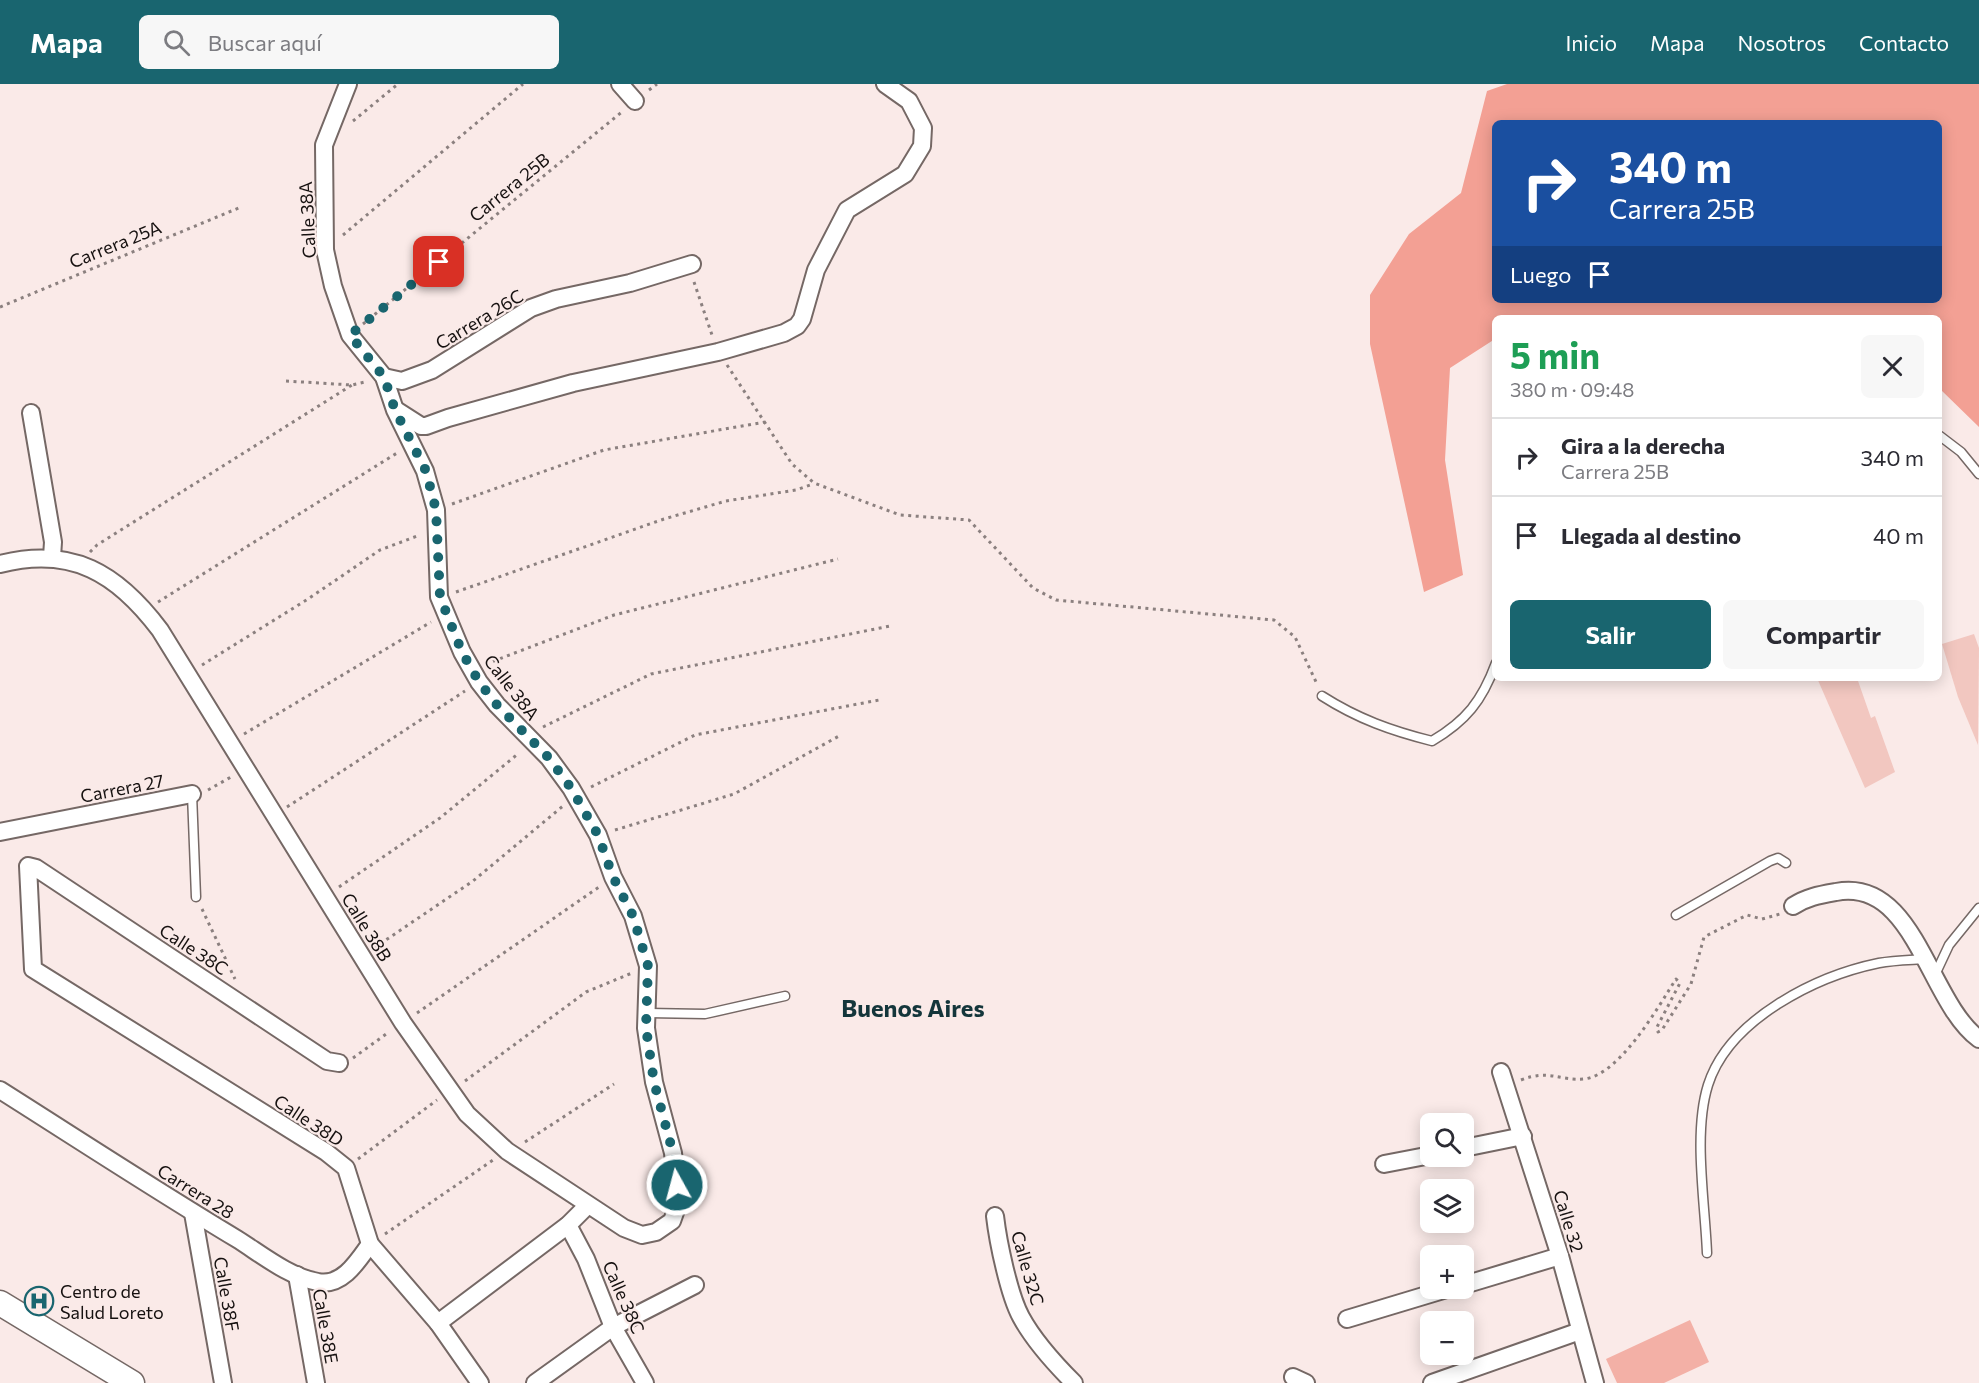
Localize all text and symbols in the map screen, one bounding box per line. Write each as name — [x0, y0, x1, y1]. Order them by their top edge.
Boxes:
search box — [139, 15, 559, 69]
text: Mapa — [30, 25, 103, 59]
icon: search — [160, 26, 193, 59]
text: Buscar aquí — [208, 29, 322, 56]
text: Inicio — [1565, 30, 1617, 55]
text: Mapa — [1650, 30, 1704, 55]
text: Nosotros — [1737, 30, 1826, 55]
text: Contacto — [1859, 30, 1949, 55]
text: 340 m — [1609, 140, 1732, 192]
icon: right — [1510, 144, 1588, 222]
street label: Carrera 25B — [464, 148, 554, 226]
street label: Calle 38A — [294, 181, 320, 259]
text: Carrera 25B — [1609, 192, 1755, 225]
street label: Carrera 25A — [66, 216, 164, 272]
pin — [413, 236, 464, 287]
icon: arrive — [422, 245, 455, 278]
icon: arrive — [1583, 258, 1616, 291]
text: Luego — [1510, 261, 1571, 288]
street label: Carrera 26C — [431, 284, 527, 354]
text: 5 min — [1510, 332, 1600, 376]
button: close — [1861, 335, 1924, 398]
text: 380 m · 09:48 — [1510, 377, 1634, 401]
text: Gira a la derecha — [1561, 432, 1725, 459]
icon: right — [1510, 441, 1543, 474]
text: 340 m — [1860, 444, 1924, 471]
text: Carrera 25B — [1561, 459, 1669, 483]
icon: arrive — [1510, 519, 1543, 552]
text: Llegada al destino — [1561, 522, 1741, 549]
text: 40 m — [1873, 522, 1924, 549]
button: Salir — [1510, 600, 1711, 669]
button: Compartir — [1723, 600, 1924, 669]
street label: Calle 38A — [480, 650, 544, 724]
street label: Carrera 27 — [78, 769, 166, 807]
street label: Calle 38B — [337, 889, 397, 965]
street label: Calle 38C — [156, 919, 232, 979]
district label: Buenos Aires — [841, 993, 985, 1022]
street label: Calle 38D — [270, 1089, 348, 1151]
map controls — [1420, 1113, 1474, 1365]
button: search — [1420, 1113, 1474, 1167]
position arrow — [645, 1153, 709, 1217]
street label: Carrera 28 — [154, 1159, 238, 1223]
button: layers — [1420, 1179, 1474, 1233]
street label: Calle 32 — [1549, 1187, 1589, 1255]
street label: Calle 32C — [1007, 1228, 1049, 1308]
button: + — [1420, 1245, 1474, 1299]
street label: Calle 38F — [210, 1255, 244, 1333]
street label: Calle 38C — [598, 1257, 650, 1337]
place label: Centro de Salud Loreto — [60, 1280, 164, 1323]
hospital icon: Centro de Salud Loreto — [23, 1285, 55, 1317]
street label: Calle 38E — [309, 1287, 343, 1365]
button: − — [1420, 1311, 1474, 1365]

